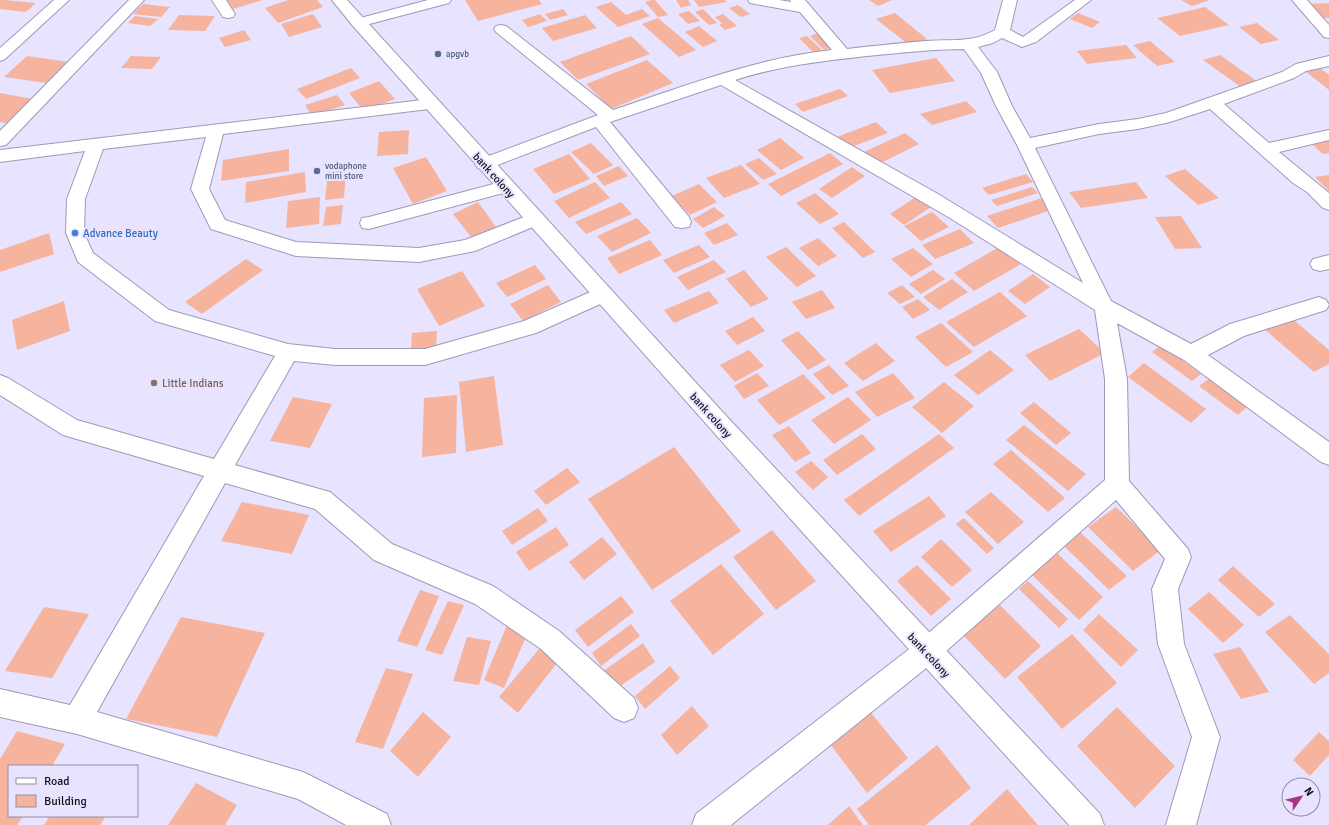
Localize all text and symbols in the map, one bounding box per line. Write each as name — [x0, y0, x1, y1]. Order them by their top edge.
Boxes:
marker: apgvb — [433, 49, 443, 59]
place label: apgvb — [446, 49, 469, 60]
street label: bank colony — [470, 150, 518, 201]
place label: vodaphone mini store — [325, 161, 367, 182]
marker: vodaphone mini store — [312, 166, 322, 176]
place label: Advance Beauty — [83, 227, 159, 240]
marker: Advance Beauty — [70, 228, 80, 238]
place label: Little Indians — [162, 377, 224, 390]
marker: Little Indians — [149, 378, 159, 388]
street label: bank colony — [687, 390, 735, 441]
street label: bank colony — [905, 630, 953, 681]
legend — [8, 765, 138, 817]
text: Road — [44, 774, 70, 789]
north arrow — [1281, 777, 1321, 817]
text: N — [1301, 785, 1316, 798]
text: Building — [44, 794, 87, 809]

